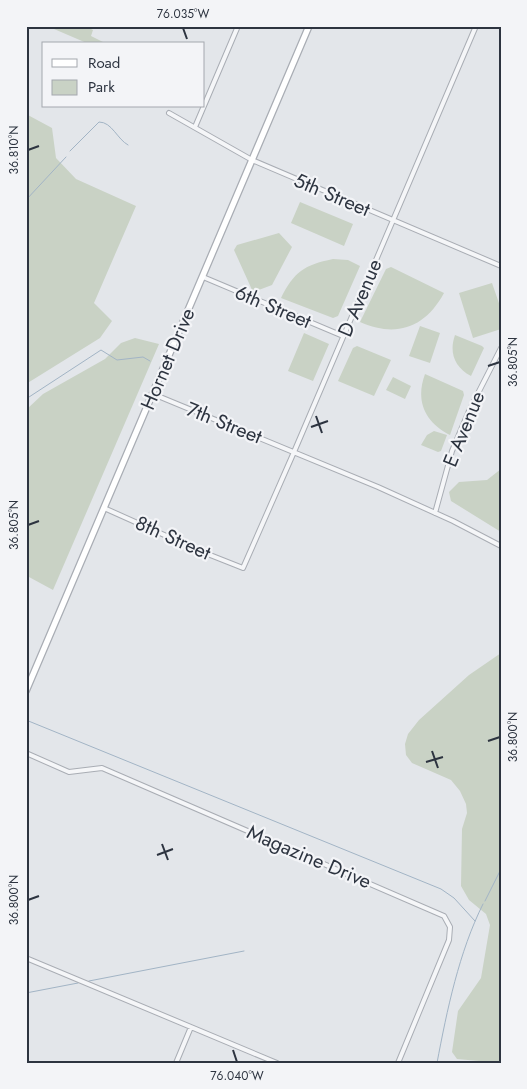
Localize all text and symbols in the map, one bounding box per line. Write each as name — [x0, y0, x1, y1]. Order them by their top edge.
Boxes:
text: 76.035°W — [157, 5, 209, 23]
legend — [42, 42, 205, 108]
text: Road — [88, 52, 120, 74]
text: Park — [88, 76, 115, 98]
text: 36.810°N — [5, 126, 23, 174]
street label: 5th Street — [289, 166, 375, 224]
street label: D Avenue — [331, 255, 389, 341]
street label: 6th Street — [230, 278, 316, 336]
street label: Hornet Drive — [134, 304, 202, 414]
text: 36.805°N — [504, 337, 522, 387]
street label: E Avenue — [436, 387, 492, 471]
street label: 7th Street — [182, 395, 266, 451]
text: 36.805°N — [5, 500, 23, 550]
street label: 8th Street — [131, 508, 216, 568]
text: 36.800°N — [504, 712, 522, 762]
street label: Magazine Drive — [242, 818, 376, 896]
text: 36.800°N — [5, 875, 23, 925]
text: 76.040°W — [210, 1067, 264, 1085]

